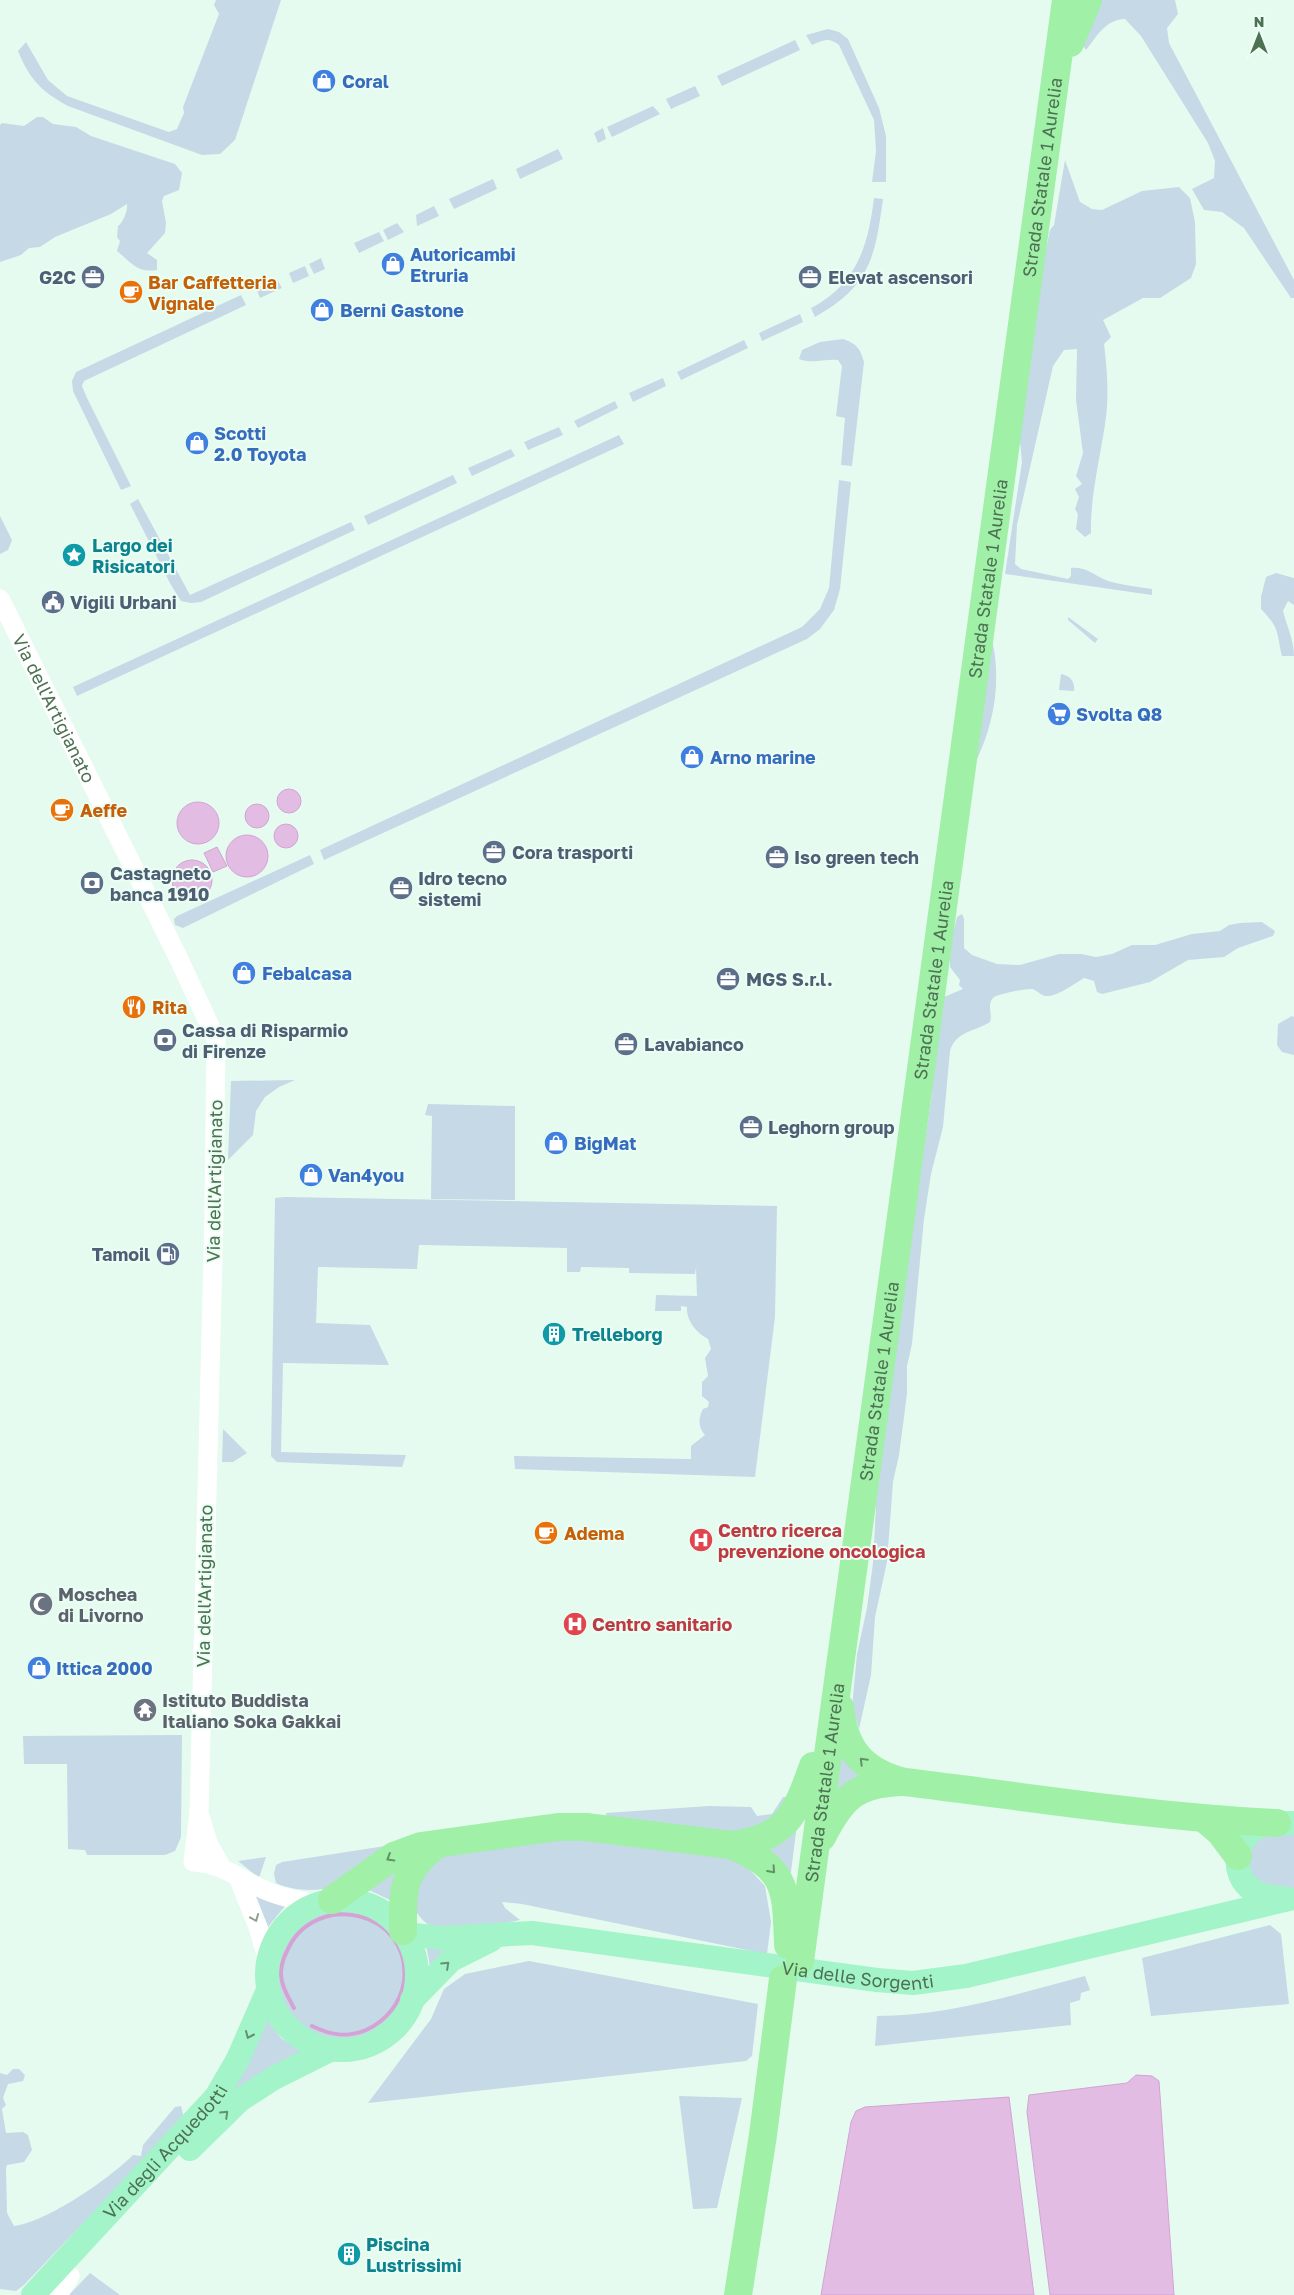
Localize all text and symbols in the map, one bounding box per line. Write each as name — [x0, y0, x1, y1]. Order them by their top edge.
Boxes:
north arrow — [1234, 10, 1284, 60]
text: N — [1254, 13, 1264, 30]
shop icon: Coral — [311, 68, 337, 94]
place label: Coral — [342, 70, 389, 92]
street label: Strada Statale 1 Aurelia — [1018, 76, 1066, 279]
place label: Autoricambi Etruria — [410, 243, 516, 286]
shop icon: Autoricambi Etruria — [380, 251, 406, 277]
office icon: G2C — [80, 264, 106, 290]
office icon: Elevat ascensori — [797, 264, 823, 290]
place label: G2C — [39, 266, 76, 288]
place label: Elevat ascensori — [828, 266, 973, 288]
place label: Bar Caffetteria Vignale — [148, 271, 277, 314]
cafe icon: Bar Caffetteria Vignale — [118, 279, 144, 305]
shop icon: Berni Gastone — [309, 297, 335, 323]
place label: Berni Gastone — [340, 299, 464, 321]
place label: Scotti 2.0 Toyota — [214, 422, 306, 465]
shop icon: Scotti 2.0 Toyota — [184, 430, 210, 456]
street label: Strada Statale 1 Aurelia — [963, 477, 1012, 680]
place label: Largo dei Risicatori — [92, 534, 175, 577]
place icon: Largo dei Risicatori — [61, 542, 87, 568]
public building icon: Vigili Urbani — [40, 589, 66, 615]
place label: Vigili Urbani — [70, 591, 177, 613]
street label: Via dell'Artigianato — [8, 630, 100, 786]
supermarket icon: Svolta Q8 — [1046, 701, 1072, 727]
place label: Svolta Q8 — [1076, 703, 1162, 725]
shop icon: Arno marine — [679, 744, 705, 770]
place label: Arno marine — [710, 746, 816, 768]
cafe icon: Aeffe — [49, 797, 75, 823]
place label: Aeffe — [80, 799, 128, 821]
office icon: Cora trasporti — [481, 839, 507, 865]
place label: Cora trasporti — [512, 841, 633, 863]
office icon: Iso green tech — [764, 844, 790, 870]
place label: Iso green tech — [794, 846, 919, 868]
place label: Castagneto banca 1910 — [110, 862, 212, 905]
place label: Idro tecno sistemi — [418, 867, 507, 910]
bank icon: Castagneto banca 1910 — [79, 870, 105, 896]
office icon: Idro tecno sistemi — [388, 875, 414, 901]
street label: Strada Statale 1 Aurelia — [909, 879, 958, 1081]
shop icon: Febalcasa — [231, 960, 257, 986]
place label: Febalcasa — [262, 962, 352, 984]
office icon: MGS S.r.l. — [715, 966, 741, 992]
place label: MGS S.r.l. — [746, 968, 833, 990]
restaurant icon: Rita — [121, 994, 147, 1020]
place label: Rita — [152, 996, 187, 1018]
place label: Cassa di Risparmio di Firenze — [182, 1019, 349, 1062]
bank icon: Cassa di Risparmio di Firenze — [152, 1027, 178, 1053]
office icon: Lavabianco — [613, 1031, 639, 1057]
place label: Lavabianco — [644, 1033, 744, 1055]
street label: Via dell'Artigianato — [202, 1099, 226, 1263]
office icon: Leghorn group — [738, 1114, 764, 1140]
place label: Leghorn group — [768, 1116, 894, 1138]
shop icon: BigMat — [543, 1130, 569, 1156]
place label: BigMat — [574, 1132, 636, 1154]
shop icon: Van4you — [298, 1162, 324, 1188]
place label: Van4you — [328, 1164, 404, 1186]
fuel station icon: Tamoil — [155, 1241, 181, 1267]
place label: Tamoil — [92, 1243, 150, 1265]
street label: Strada Statale 1 Aurelia — [854, 1280, 903, 1483]
building icon: Trelleborg — [541, 1321, 567, 1347]
place label: Trelleborg — [572, 1323, 663, 1345]
street label: Via dell'Artigianato — [192, 1504, 216, 1668]
place label: Centro ricerca prevenzione oncologica — [718, 1519, 925, 1562]
cafe icon: Adema — [533, 1520, 559, 1546]
place label: Adema — [564, 1522, 624, 1544]
hospital icon: Centro ricerca prevenzione oncologica — [688, 1527, 714, 1553]
place label: Moschea di Livorno — [58, 1583, 144, 1626]
mosque icon: Moschea di Livorno — [28, 1591, 54, 1617]
hospital icon: Centro sanitario — [562, 1611, 588, 1637]
place label: Centro sanitario — [592, 1613, 732, 1635]
shop icon: Ittica 2000 — [26, 1655, 52, 1681]
place label: Ittica 2000 — [56, 1657, 153, 1679]
street label: Strada Statale 1 Aurelia — [800, 1681, 849, 1884]
place label: Istituto Buddista Italiano Soka Gakkai — [162, 1689, 341, 1732]
temple icon: Istituto Buddista Italiano Soka Gakkai — [132, 1697, 158, 1723]
one-way arrow — [859, 1758, 868, 1767]
one-way arrow — [387, 1852, 396, 1862]
one-way arrow — [766, 1864, 775, 1873]
one-way arrow — [248, 1913, 259, 1922]
street label: Via delle Sorgenti — [780, 1956, 935, 1994]
one-way arrow — [441, 1962, 450, 1971]
one-way arrow — [245, 2030, 255, 2039]
street label: Via degli Acquedotti — [98, 2081, 232, 2223]
one-way arrow — [219, 2111, 228, 2120]
place label: Piscina Lustrissimi — [366, 2233, 462, 2276]
building icon: Piscina Lustrissimi — [336, 2241, 362, 2267]

